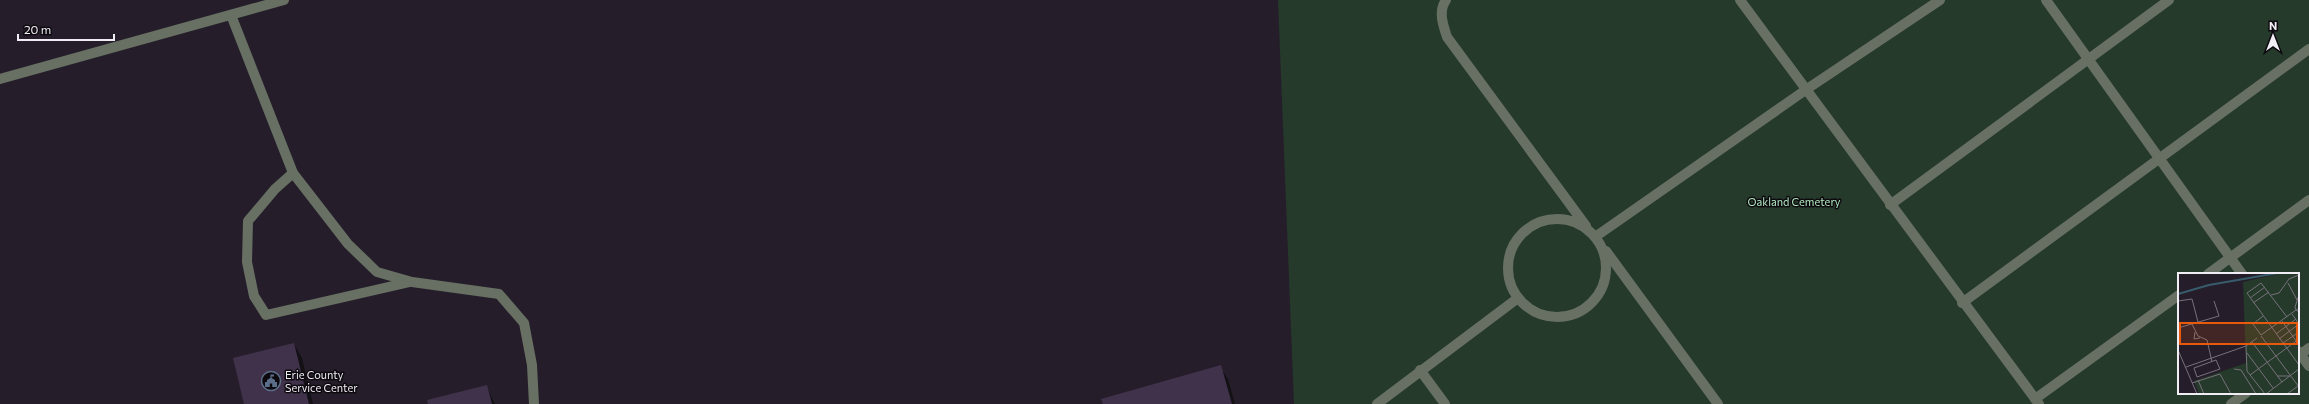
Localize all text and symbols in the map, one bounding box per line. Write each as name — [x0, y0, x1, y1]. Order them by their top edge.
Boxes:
scale bar — [18, 16, 114, 42]
north arrow — [2253, 16, 2293, 56]
text: N — [2269, 19, 2277, 32]
text: 20 m — [24, 22, 51, 36]
park label: Oakland Cemetery — [1748, 195, 1841, 208]
inset map — [2178, 273, 2299, 394]
place label: Erie County Service Center — [285, 368, 358, 394]
public building icon: Erie County Service Center — [260, 370, 282, 392]

